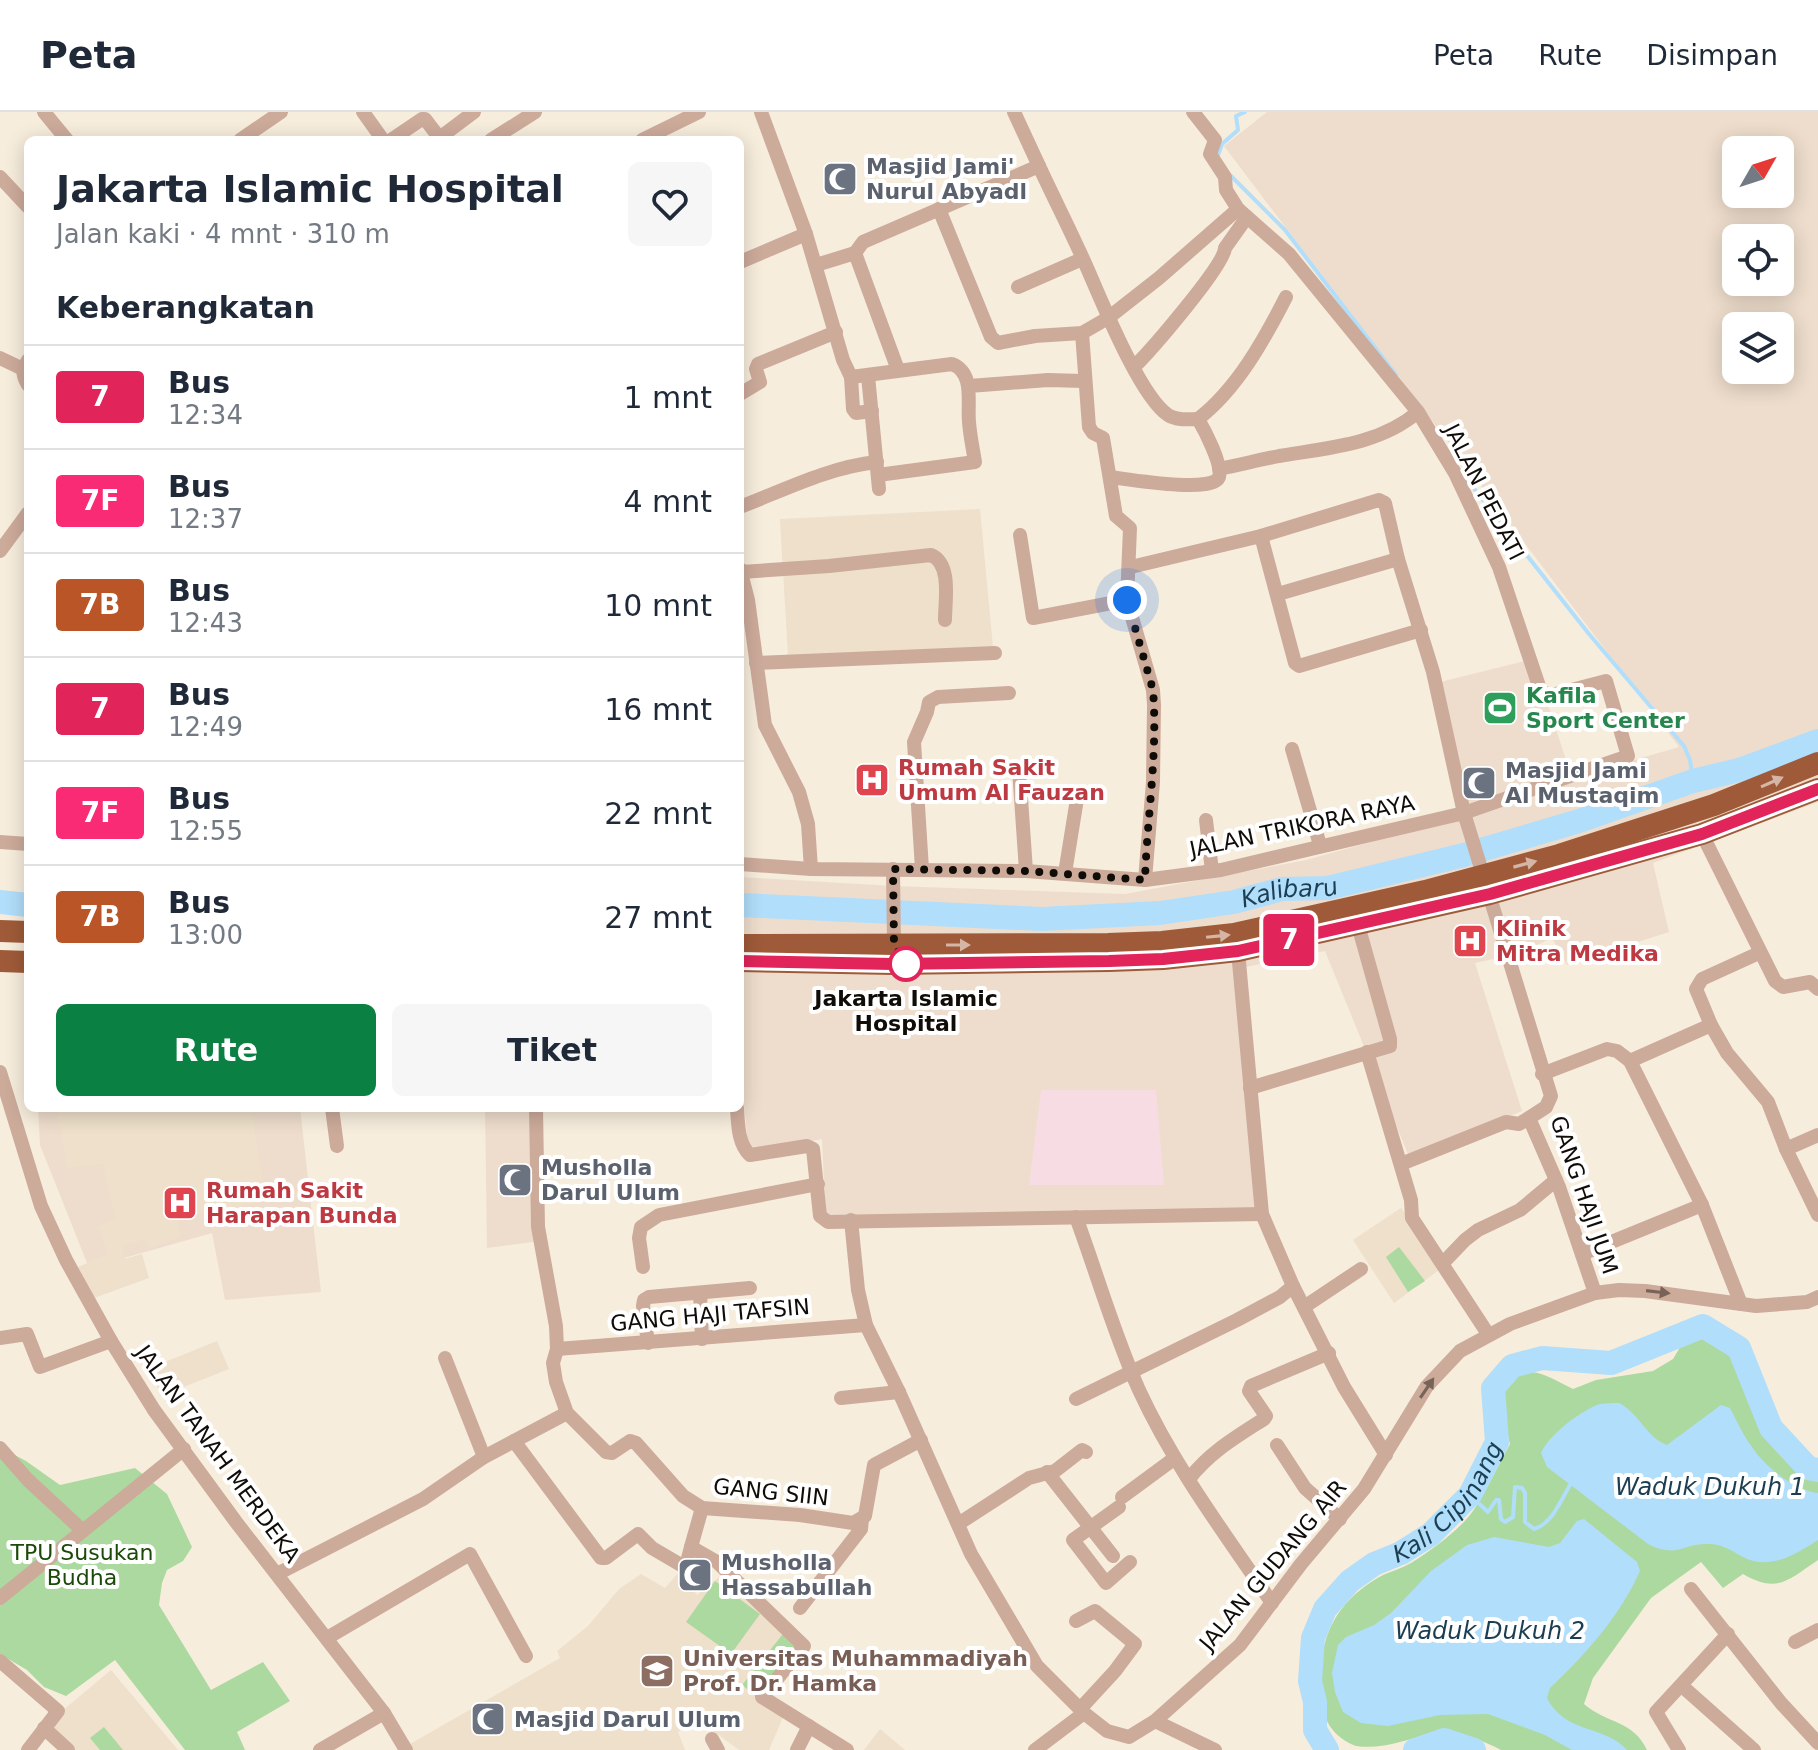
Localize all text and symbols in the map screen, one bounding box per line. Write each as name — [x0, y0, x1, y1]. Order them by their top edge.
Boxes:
text: Peta — [40, 33, 137, 77]
text: Peta — [1433, 39, 1494, 72]
text: Rute — [1538, 39, 1602, 72]
text: Disimpan — [1646, 39, 1778, 72]
north arrow — [1722, 136, 1794, 208]
map controls — [1722, 136, 1794, 384]
place label: Masjid Jami' Nurul Abyadl — [866, 154, 1027, 204]
mosque icon: Masjid Jami' Nurul Abyadl — [821, 160, 859, 198]
button: heart — [628, 162, 712, 246]
text: Jakarta Islamic Hospital — [56, 167, 564, 211]
text: Jalan kaki · 4 mnt · 310 m — [56, 219, 390, 249]
button: locate — [1722, 224, 1794, 296]
text: Keberangkatan — [56, 290, 315, 325]
button: layers — [1722, 312, 1794, 384]
text: Bus — [168, 365, 230, 400]
text: 7 — [90, 380, 110, 413]
text: 1 mnt — [623, 380, 712, 415]
text: 12:34 — [168, 400, 243, 430]
street label: JALAN PEDATI — [1438, 418, 1529, 564]
text: Bus — [168, 469, 230, 504]
text: 7F — [81, 484, 119, 517]
text: 4 mnt — [623, 484, 712, 519]
text: 12:37 — [168, 504, 243, 534]
text: Bus — [168, 573, 230, 608]
your location — [1107, 580, 1147, 620]
text: 7B — [80, 588, 120, 621]
text: 10 mnt — [604, 588, 712, 623]
text: 12:43 — [168, 608, 243, 638]
text: Bus — [168, 677, 230, 712]
place label: Kafila Sport Center — [1526, 683, 1685, 733]
sports icon: Kafila Sport Center — [1481, 689, 1519, 727]
text: 7 — [90, 692, 110, 725]
text: 16 mnt — [604, 692, 712, 727]
text: 12:49 — [168, 712, 243, 742]
place label: Rumah Sakit Umum Al Fauzan — [898, 755, 1105, 805]
place label: Masjid Jami Al Mustaqim — [1505, 758, 1659, 808]
hospital icon: Rumah Sakit Umum Al Fauzan — [853, 761, 891, 799]
mosque icon: Masjid Jami Al Mustaqim — [1460, 764, 1498, 802]
one-way arrow — [1760, 776, 1784, 789]
text: Bus — [168, 781, 230, 816]
street label: JALAN TRIKORA RAYA — [1185, 790, 1417, 862]
text: 7F — [81, 796, 119, 829]
text: 22 mnt — [604, 796, 712, 831]
text: 12:55 — [168, 816, 243, 846]
one-way arrow — [1513, 857, 1538, 869]
water label: Kalibaru — [1238, 872, 1341, 913]
text: Bus — [168, 885, 230, 920]
text: 7B — [80, 900, 120, 933]
text: 27 mnt — [604, 900, 712, 935]
line badge: 7 — [1263, 914, 1315, 966]
place label: Klinik Mitra Medika — [1496, 916, 1659, 966]
text: 13:00 — [168, 920, 243, 950]
hospital icon: Klinik Mitra Medika — [1451, 922, 1489, 960]
text: 7 — [1279, 923, 1299, 956]
one-way arrow — [1206, 929, 1231, 942]
one-way arrow — [946, 939, 971, 951]
marker: Jakarta Islamic Hospital — [889, 947, 923, 981]
place label: Jakarta Islamic Hospital — [812, 986, 998, 1036]
button: Rute — [56, 1004, 376, 1096]
button: Tiket — [392, 1004, 712, 1096]
street label: GANG HAJI JUM — [1545, 1113, 1623, 1277]
place label: Musholla Darul Ulum — [541, 1155, 680, 1205]
mosque icon: Musholla Darul Ulum — [496, 1161, 534, 1199]
place label: Rumah Sakit Harapan Bunda — [206, 1178, 398, 1228]
hospital icon: Rumah Sakit Harapan Bunda — [161, 1184, 199, 1222]
one-way arrow — [1645, 1286, 1670, 1299]
street label: GANG HAJI TAFSIN — [609, 1294, 811, 1336]
street label: JALAN TANAH MERDEKA — [130, 1339, 305, 1567]
one-way arrow — [1420, 1378, 1435, 1399]
water label: Kali Cipinang — [1389, 1437, 1509, 1569]
water label: Waduk Dukuh 1 — [1615, 1473, 1805, 1501]
street label: GANG SIIN — [712, 1474, 830, 1510]
street label: JALAN GUDANG AIR — [1193, 1475, 1352, 1657]
park label: TPU Susukan Budha — [10, 1540, 153, 1590]
place label: Musholla Hassabullah — [721, 1550, 872, 1600]
mosque icon: Musholla Hassabullah — [676, 1556, 714, 1594]
water label: Waduk Dukuh 2 — [1395, 1617, 1585, 1645]
place label: Universitas Muhammadiyah Prof. Dr. Hamka — [683, 1646, 1028, 1696]
school or university icon: Universitas Muhammadiyah Prof. Dr. Hamka — [638, 1652, 676, 1690]
mosque icon: Masjid Darul Ulum — [469, 1700, 507, 1738]
place label: Masjid Darul Ulum — [514, 1707, 741, 1732]

